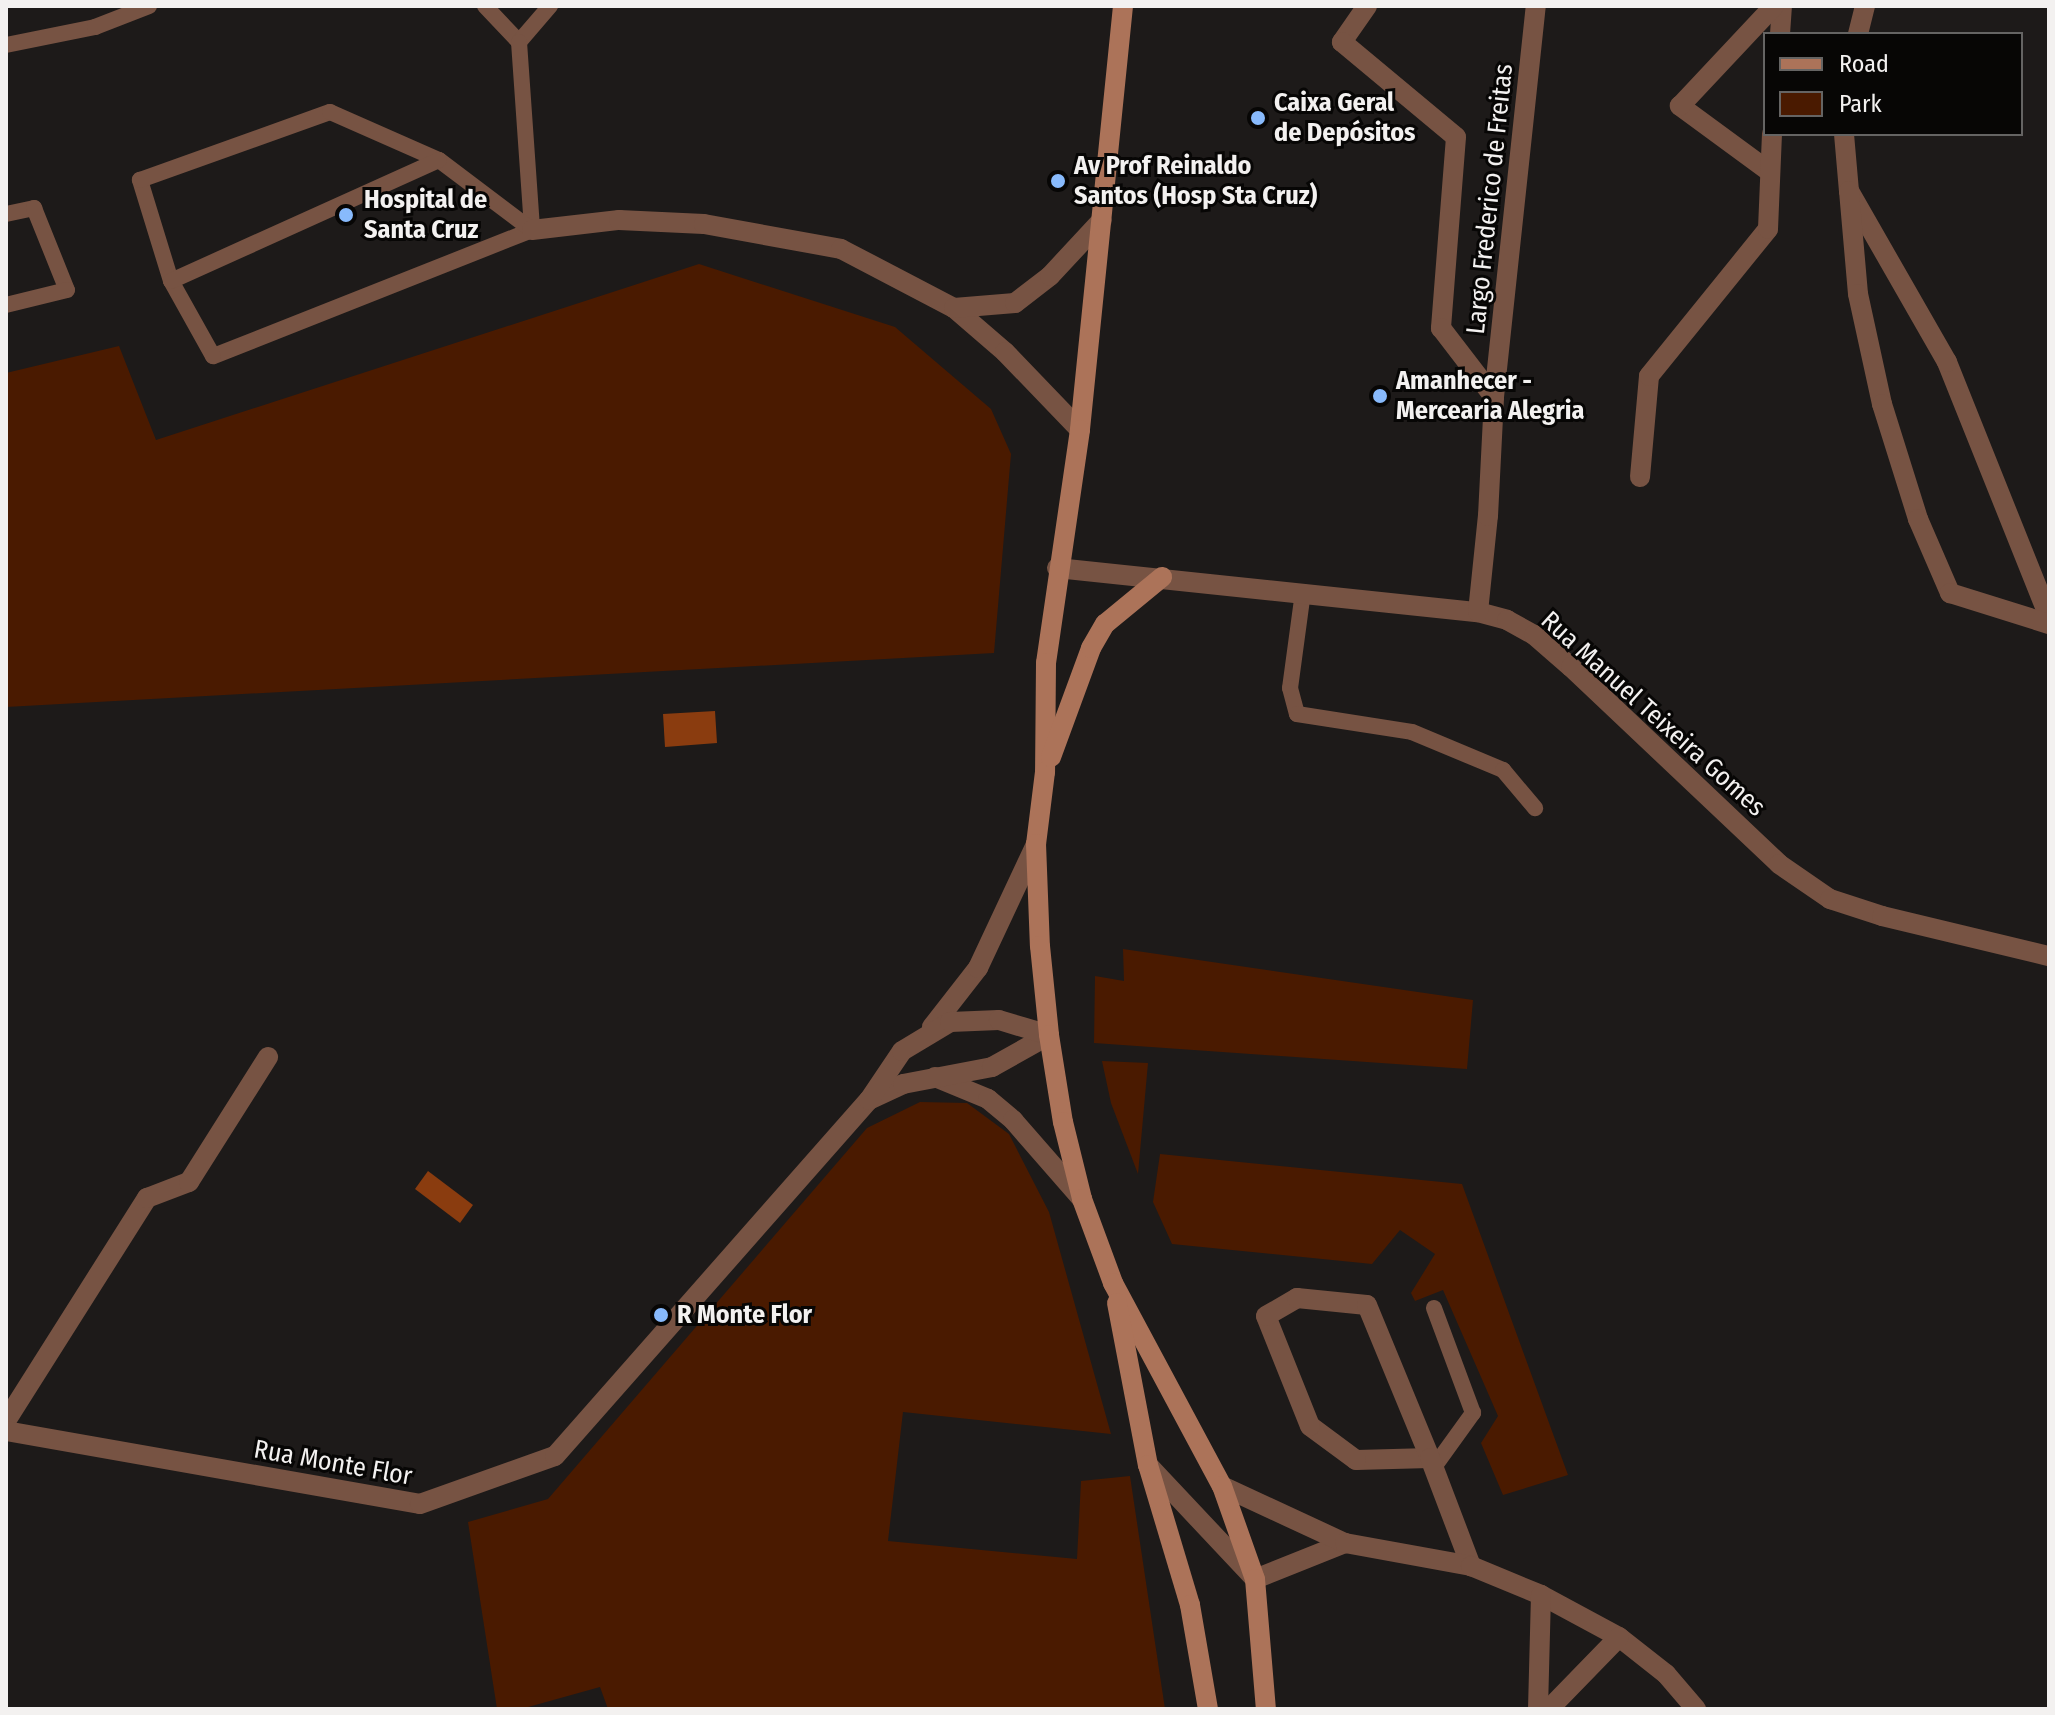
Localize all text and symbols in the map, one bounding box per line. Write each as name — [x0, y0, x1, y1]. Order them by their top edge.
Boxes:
legend — [1763, 32, 2023, 136]
text: Road — [1839, 50, 1889, 78]
street label: Largo Frederico de Freitas — [1460, 62, 1520, 336]
place label: Caixa Geral de Depósitos — [1274, 87, 1415, 148]
text: Park — [1839, 90, 1882, 118]
marker: Caixa Geral de Depósitos — [1249, 109, 1267, 127]
place label: Av Prof Reinaldo Santos (Hosp Sta Cruz) — [1074, 150, 1317, 212]
marker: Av Prof Reinaldo Santos (Hosp Sta Cruz) — [1049, 172, 1067, 190]
place label: Hospital de Santa Cruz — [364, 184, 487, 246]
marker: Hospital de Santa Cruz — [335, 204, 357, 226]
place label: Amanhecer - Mercearia Alegria — [1396, 365, 1584, 426]
marker: Amanhecer - Mercearia Alegria — [1371, 387, 1389, 405]
street label: Rua Manuel Teixeira Gomes — [1534, 605, 1772, 823]
place label: R Monte Flor — [677, 1299, 812, 1331]
marker: R Monte Flor — [652, 1306, 670, 1324]
street label: Rua Monte Flor — [251, 1434, 415, 1492]

